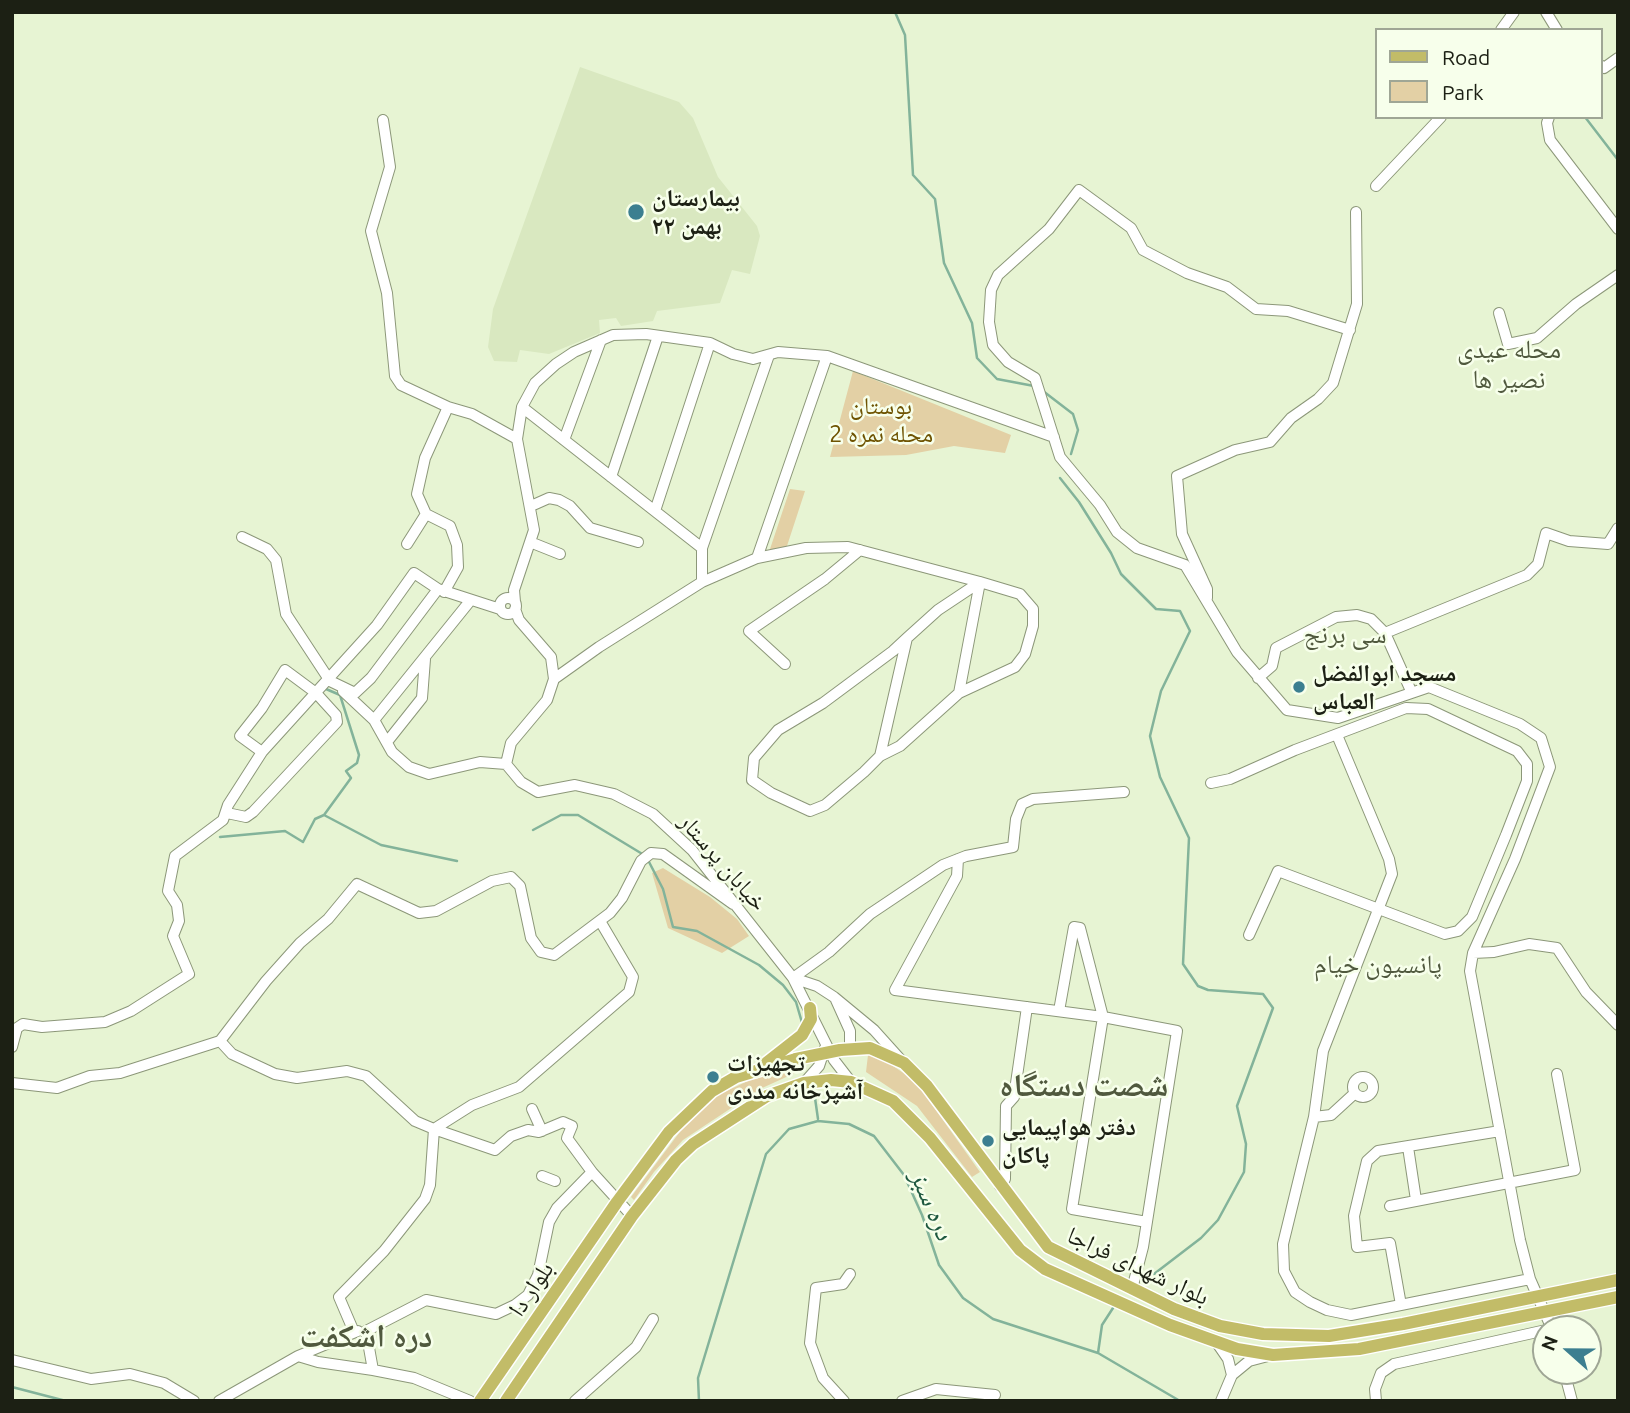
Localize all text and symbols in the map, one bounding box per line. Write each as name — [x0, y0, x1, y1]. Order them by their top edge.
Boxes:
legend — [1374, 28, 1602, 119]
text: Road — [1442, 45, 1490, 69]
text: Park — [1442, 80, 1484, 104]
place label: بیمارستان ۲۲ بهمن — [652, 184, 740, 240]
marker: بیمارستان ۲۲ بهمن — [626, 202, 646, 222]
district label: محله عیدی نصیر ها — [1457, 333, 1561, 394]
park label: بوستان محله نمره 2 — [829, 392, 933, 448]
district label: سی برنج — [1303, 618, 1387, 650]
place label: مسجد ابوالفضل العباس — [1313, 659, 1456, 715]
marker: مسجد ابوالفضل العباس — [1291, 679, 1307, 695]
street label: خیابان پرستار — [673, 807, 773, 917]
district label: پانسیون خیام — [1314, 948, 1442, 980]
place label: تجهیزات آشپزخانه مددی — [727, 1049, 863, 1105]
district label: شصت دستگاه — [1000, 1066, 1168, 1104]
marker: تجهیزات آشپزخانه مددی — [705, 1069, 721, 1085]
place label: دفتر هواپیمایی پاکان — [1002, 1113, 1136, 1169]
marker: دفتر هواپیمایی پاکان — [980, 1133, 996, 1149]
water label: دره سبز — [903, 1165, 961, 1245]
street label: بلوار شهدای فراجا — [1062, 1221, 1214, 1311]
street label: بلوار دا — [502, 1256, 560, 1322]
north arrow — [1532, 1315, 1602, 1385]
district label: دره اشکفت — [300, 1317, 432, 1355]
text: N — [1536, 1333, 1562, 1354]

